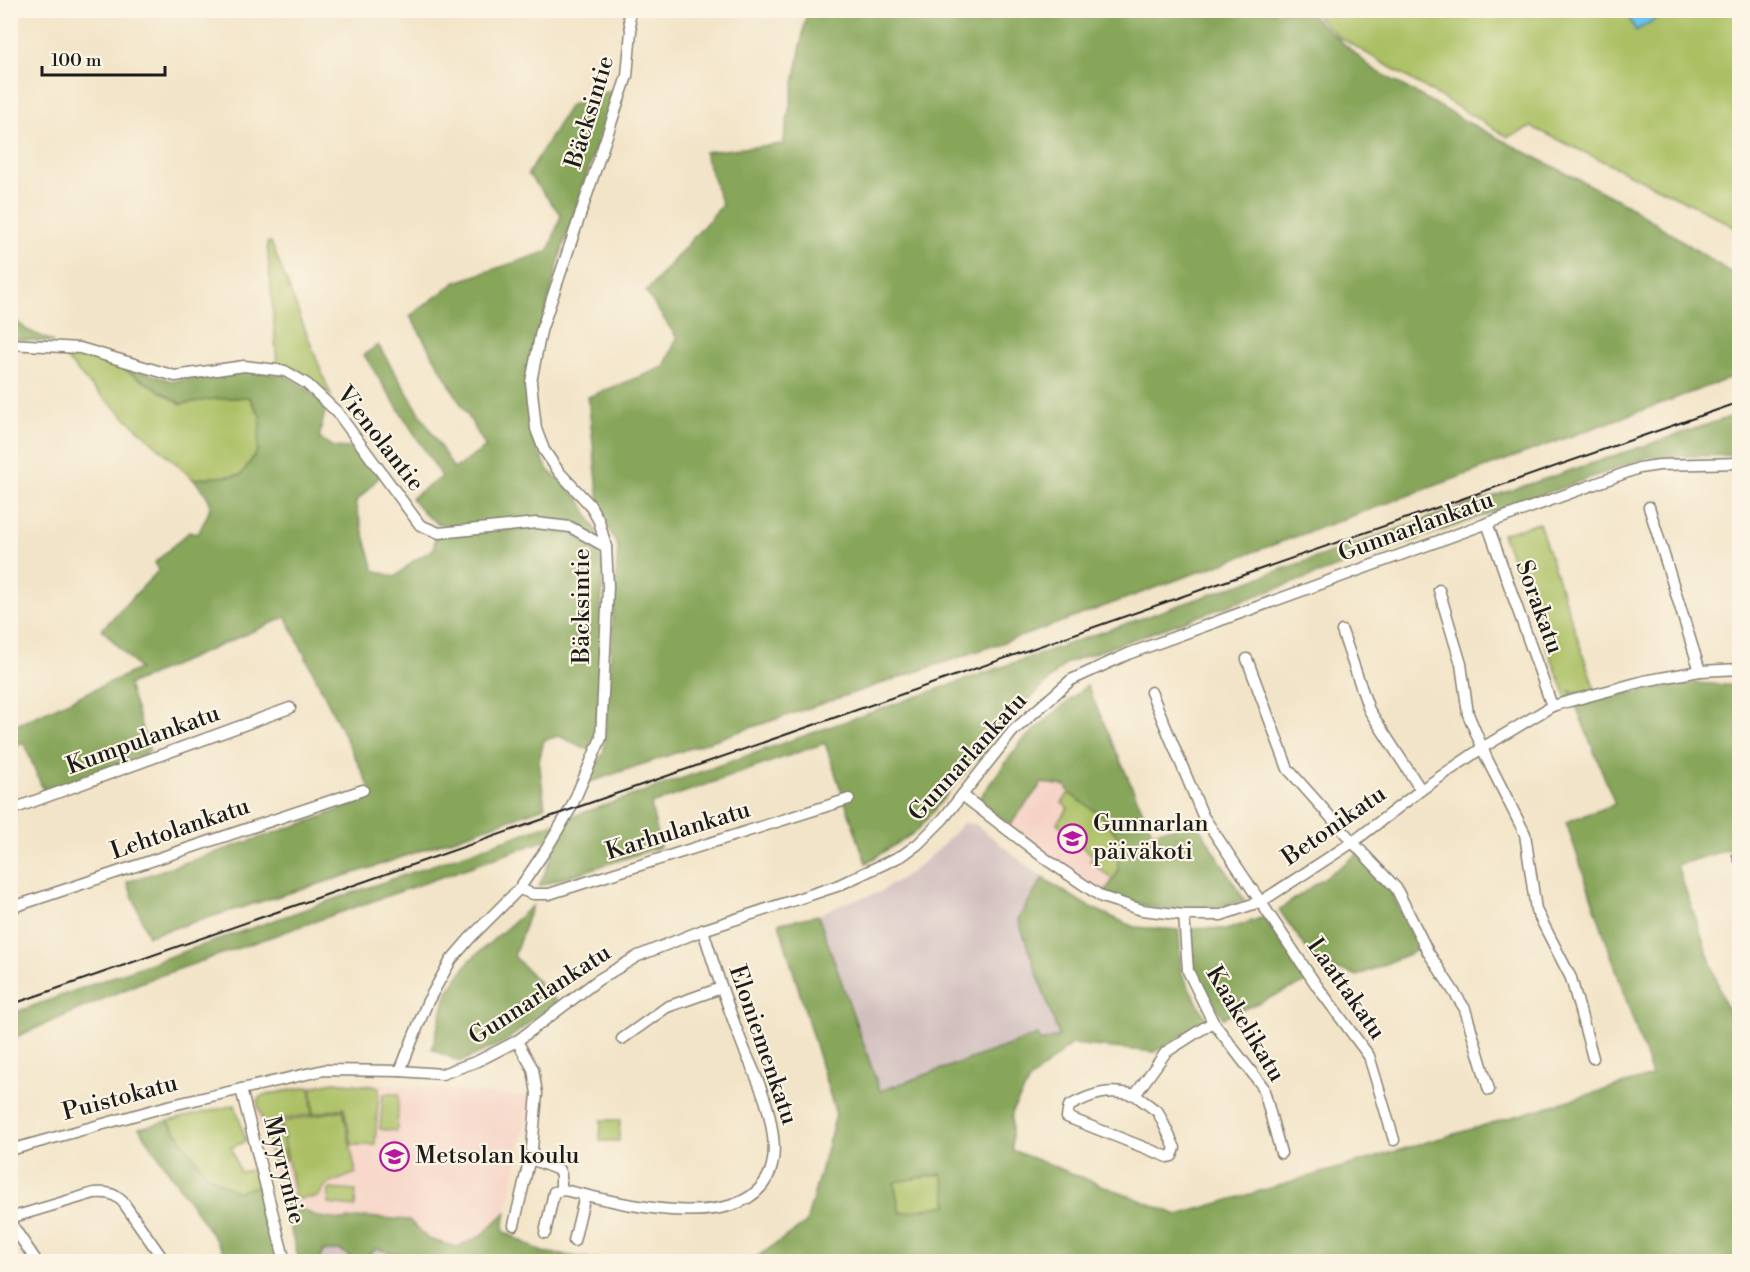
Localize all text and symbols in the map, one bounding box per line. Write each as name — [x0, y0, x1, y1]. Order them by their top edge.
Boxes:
scale bar — [42, 39, 165, 77]
text: 100 m — [51, 49, 102, 72]
street label: Bäcksintie — [558, 52, 621, 173]
street label: Vienolantie — [329, 379, 431, 498]
street label: Gunnarlankatu — [1334, 485, 1498, 569]
street label: Bäcksintie — [567, 548, 597, 665]
street label: Sorakatu — [1508, 556, 1570, 658]
street label: Gunnarlankatu — [902, 686, 1034, 828]
street label: Kumpulankatu — [62, 698, 224, 782]
street label: Betonikatu — [1275, 779, 1392, 873]
street label: Lehtolankatu — [106, 791, 254, 867]
street label: Karhulankatu — [602, 795, 754, 867]
place label: Gunnarlan päiväkoti — [1093, 809, 1209, 867]
school or university icon: Gunnarlan päiväkoti — [1056, 822, 1088, 854]
street label: Laattakatu — [1300, 932, 1392, 1046]
street label: Gunnarlankatu — [463, 938, 617, 1052]
street label: Eloniemenkatu — [722, 961, 804, 1129]
street label: Kaakelikatu — [1199, 961, 1291, 1088]
street label: Puistokatu — [59, 1068, 181, 1128]
street label: Myyryntie — [256, 1113, 312, 1227]
school or university icon: Metsolan koulu — [378, 1140, 410, 1172]
place label: Metsolan koulu — [415, 1141, 580, 1171]

